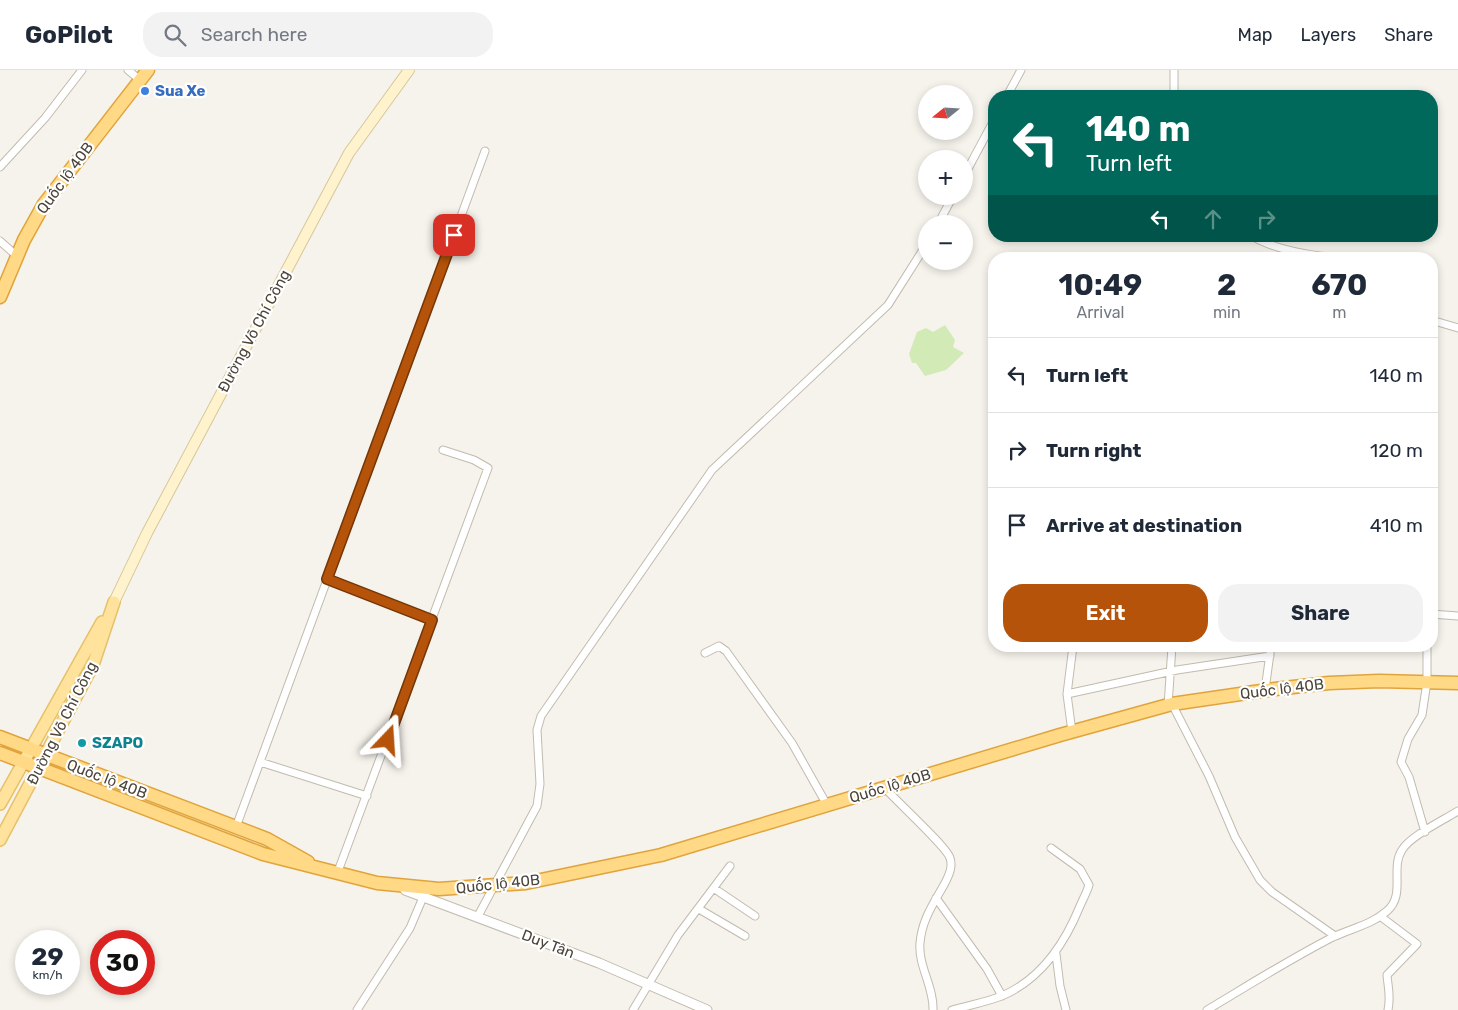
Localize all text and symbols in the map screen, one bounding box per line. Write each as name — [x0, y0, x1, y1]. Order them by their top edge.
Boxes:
search box — [143, 12, 493, 57]
text: GoPilot — [25, 21, 113, 49]
icon: search — [161, 21, 189, 49]
text: Search here — [201, 23, 307, 46]
text: Map — [1238, 24, 1273, 46]
text: Layers — [1301, 24, 1356, 46]
text: Share — [1384, 24, 1433, 46]
place label: Sua Xe — [155, 82, 206, 100]
marker: Sua Xe — [139, 85, 151, 97]
north arrow — [918, 85, 972, 140]
map controls — [918, 85, 973, 270]
text: 140 m — [1086, 108, 1191, 150]
icon: left — [1003, 110, 1068, 175]
street label: Quốc lộ 40B — [33, 139, 97, 217]
button: + — [918, 150, 973, 205]
text: Turn left — [1086, 150, 1172, 177]
icon: left — [1146, 205, 1174, 233]
icon: ahead — [1199, 205, 1227, 233]
icon: right — [1252, 205, 1280, 233]
pin — [433, 214, 475, 256]
button: − — [918, 215, 973, 270]
icon: arrive — [440, 221, 468, 249]
street label: Đường Võ Chí Công — [214, 267, 294, 395]
text: 10:49 — [1059, 267, 1142, 303]
text: 2 — [1217, 267, 1237, 303]
text: 670 — [1311, 267, 1367, 303]
text: Arrival — [1076, 303, 1124, 322]
text: min — [1213, 303, 1241, 322]
text: m — [1332, 303, 1346, 322]
icon: left — [1003, 361, 1031, 389]
text: Turn left — [1046, 364, 1128, 387]
text: 140 m — [1369, 364, 1423, 387]
icon: right — [1003, 436, 1031, 464]
text: Turn right — [1046, 439, 1141, 462]
text: 120 m — [1370, 439, 1423, 462]
icon: arrive — [1003, 511, 1031, 539]
text: Arrive at destination — [1046, 514, 1242, 537]
text: 410 m — [1370, 514, 1423, 537]
button: Exit — [1003, 584, 1208, 642]
button: Share — [1218, 584, 1423, 642]
street label: Đường Võ Chí Công — [23, 658, 101, 788]
street label: Quốc lộ 40B — [1239, 675, 1325, 703]
position arrow — [361, 713, 413, 765]
place label: SZAPO — [92, 734, 143, 752]
marker: SZAPO — [76, 737, 88, 749]
street label: Quốc lộ 40B — [64, 755, 150, 803]
street label: Quốc lộ 40B — [847, 765, 933, 807]
street label: Quốc lộ 40B — [455, 870, 541, 897]
street label: Duy Tân — [519, 926, 577, 962]
speed limit sign: 30 — [90, 930, 155, 995]
text: 29 — [31, 942, 64, 971]
text: km/h — [33, 968, 62, 982]

